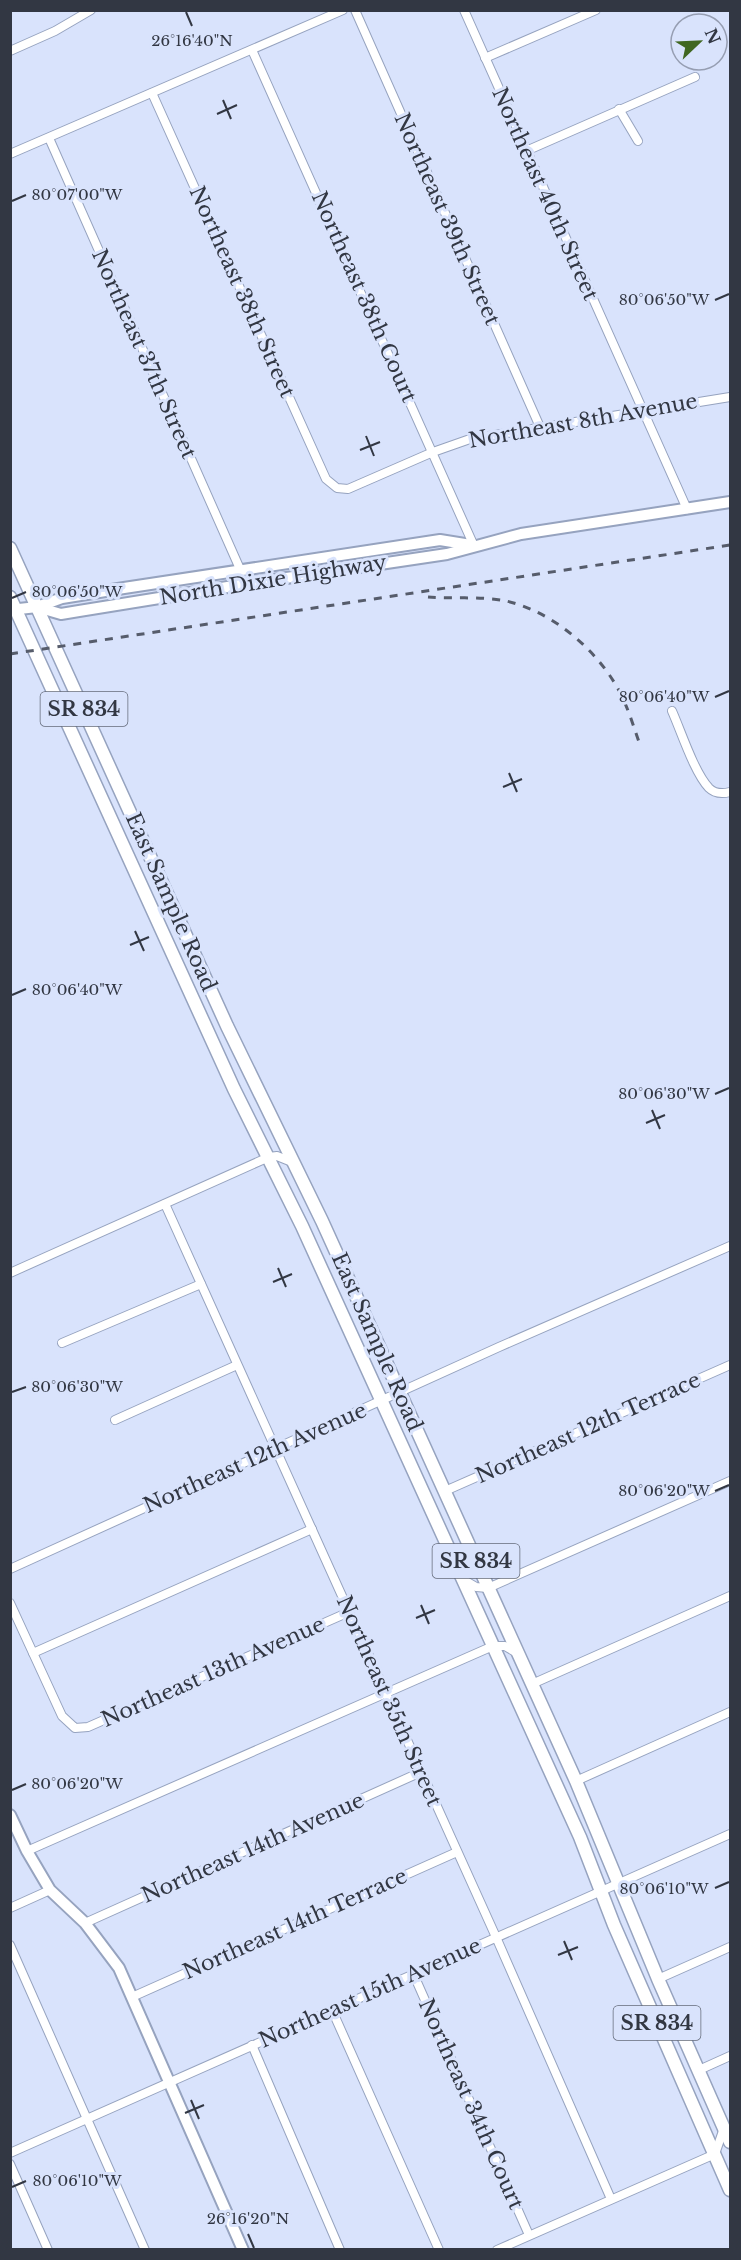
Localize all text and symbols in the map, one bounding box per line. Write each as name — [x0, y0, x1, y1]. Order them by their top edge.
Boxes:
north arrow — [669, 12, 729, 72]
text: N — [701, 25, 725, 47]
text: 26°16'40"N — [151, 31, 233, 50]
street label: Northeast 40th Street — [486, 83, 604, 305]
street label: Northeast 39th Street — [388, 109, 506, 329]
street label: Northeast 38th Street — [184, 182, 300, 402]
text: 80°07'00"W — [31, 185, 123, 204]
street label: Northeast 38th Court — [306, 187, 422, 407]
street label: Northeast 37th Street — [86, 245, 202, 463]
text: 80°06'50"W — [619, 290, 710, 309]
street label: Northeast 8th Avenue — [467, 388, 699, 454]
street label: North Dixie Highway — [158, 549, 389, 611]
text: 80°06'50"W — [32, 582, 123, 601]
text: 80°06'40"W — [619, 687, 710, 706]
road number: SR 834 — [40, 692, 128, 726]
street label: East Sample Road — [120, 808, 222, 996]
text: 80°06'40"W — [32, 980, 123, 999]
text: 80°06'30"W — [618, 1084, 710, 1103]
street label: East Sample Road — [326, 1248, 428, 1436]
street label: Northeast 12th Terrace — [472, 1367, 704, 1489]
text: 80°06'30"W — [31, 1377, 123, 1396]
street label: Northeast 12th Avenue — [139, 1397, 371, 1519]
text: 80°06'20"W — [618, 1481, 710, 1500]
road number: SR 834 — [432, 1544, 520, 1578]
street label: Northeast 35th Street — [331, 1592, 447, 1811]
street label: Northeast 13th Avenue — [97, 1611, 329, 1733]
text: 80°06'20"W — [31, 1774, 123, 1793]
street label: Northeast 14th Avenue — [138, 1787, 368, 1909]
street label: Northeast 14th Terrace — [179, 1863, 411, 1985]
text: 80°06'10"W — [619, 1879, 709, 1898]
street label: Northeast 15th Avenue — [255, 1932, 485, 2054]
street label: Northeast 34th Court — [413, 1995, 529, 2213]
road number: SR 834 — [614, 2006, 700, 2040]
text: 80°06'10"W — [32, 2171, 122, 2190]
text: 26°16'20"N — [207, 2209, 289, 2228]

